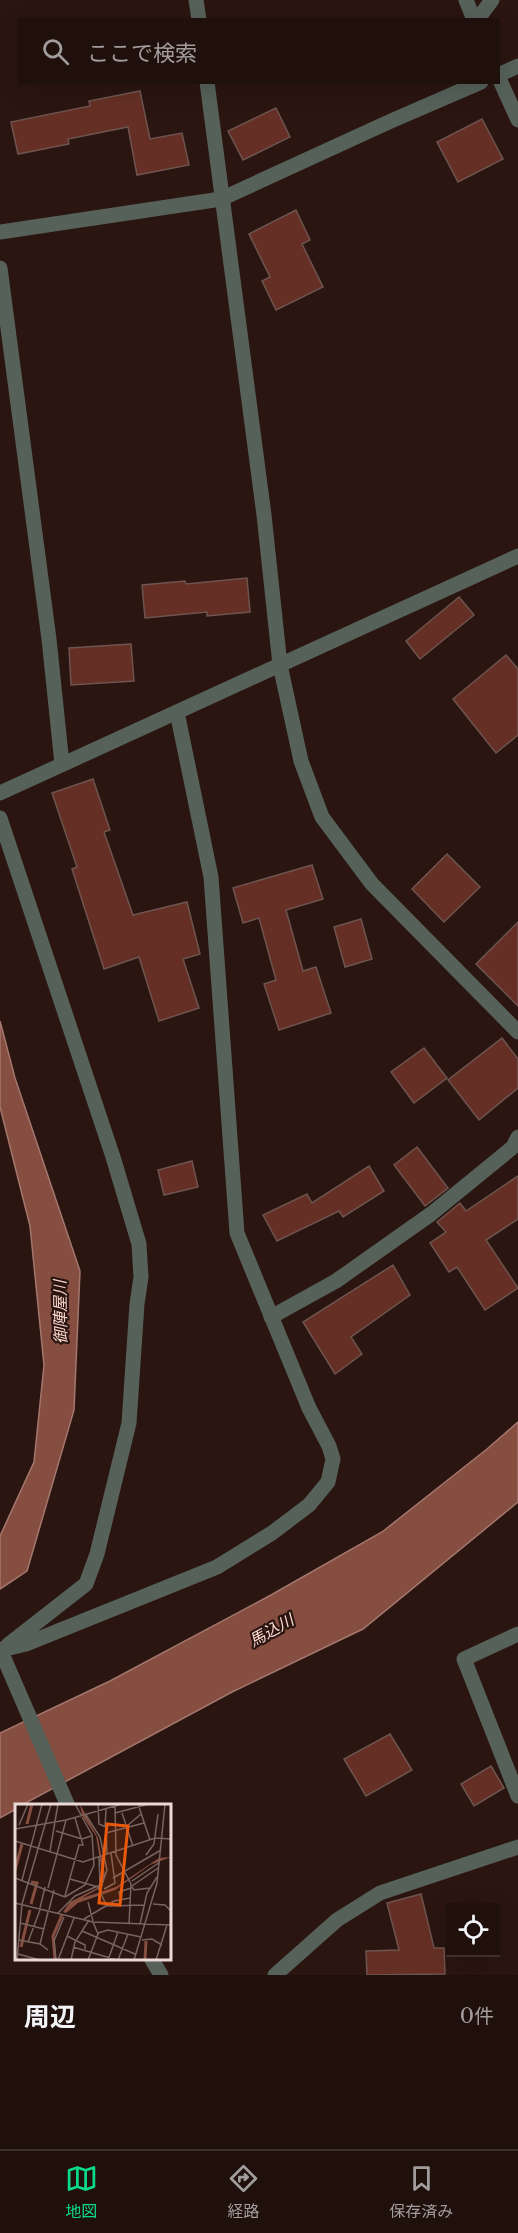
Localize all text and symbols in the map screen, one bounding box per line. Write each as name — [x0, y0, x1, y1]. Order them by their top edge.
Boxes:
search box — [18, 18, 500, 84]
icon: search — [39, 35, 72, 68]
text: ここで検索 — [87, 40, 197, 67]
water label: 御陣屋川 — [49, 1278, 71, 1344]
water label: 馬込川 — [245, 1609, 299, 1650]
inset map — [15, 1804, 171, 1960]
map controls — [446, 1903, 500, 1957]
button: locate — [446, 1903, 500, 1957]
text: 周辺 — [24, 2001, 76, 2033]
text: 0件 — [460, 2004, 494, 2028]
tab: 地図 — [65, 2162, 98, 2222]
tab: 経路 — [227, 2162, 260, 2222]
tab: 保存済み — [389, 2162, 453, 2222]

